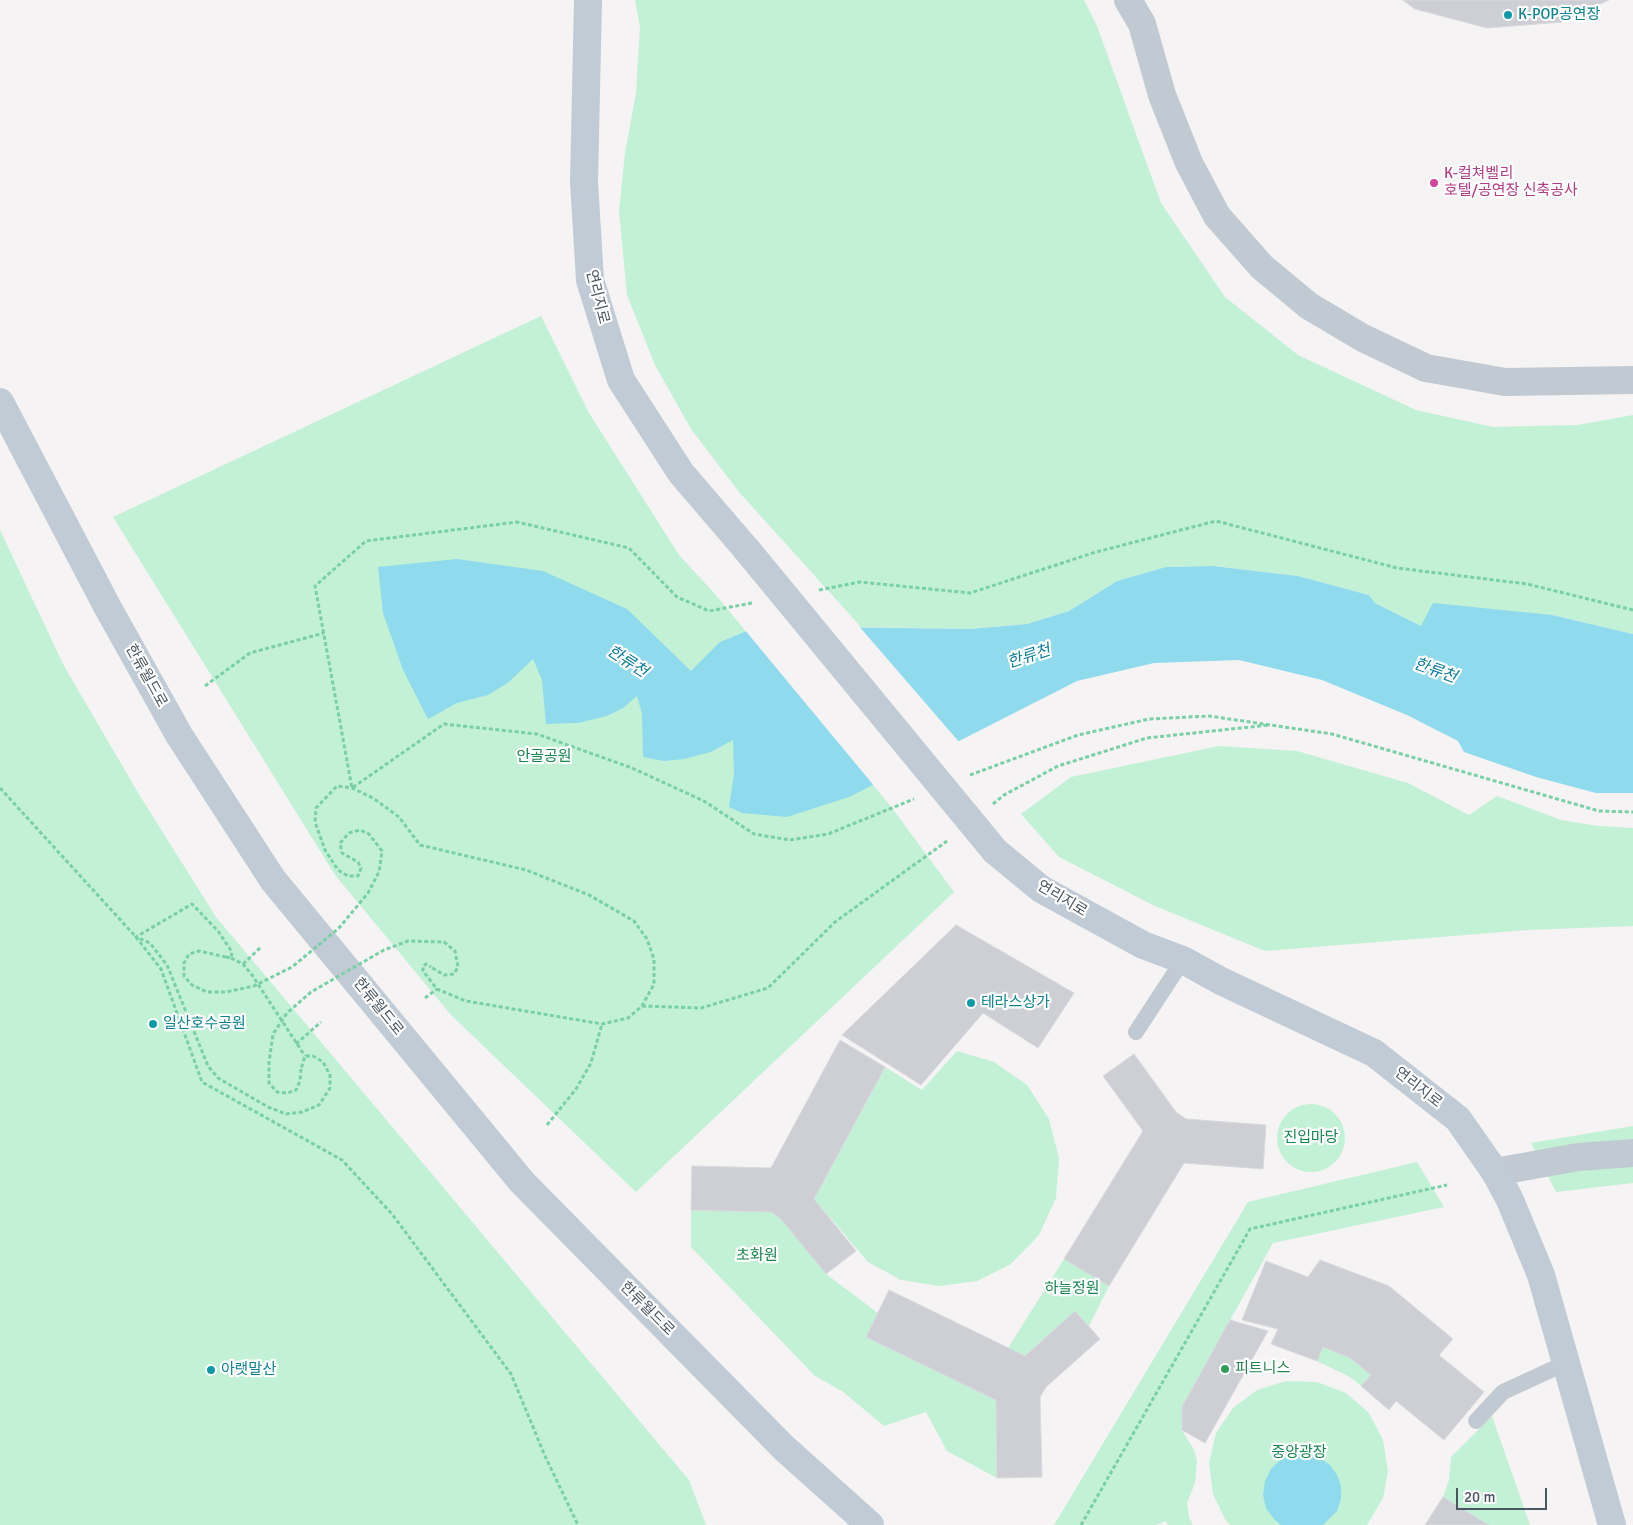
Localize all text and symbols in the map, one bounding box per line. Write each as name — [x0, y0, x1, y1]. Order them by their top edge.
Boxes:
place label: K-POP공연장 — [1518, 6, 1600, 24]
marker: K-POP공연장 — [1502, 9, 1514, 21]
place label: K-컬쳐벨리 호텔/공연장 신축공사 — [1444, 165, 1578, 200]
marker: K-컬쳐벨리 호텔/공연장 신축공사 — [1428, 177, 1440, 189]
street label: 연리지로 — [582, 268, 612, 326]
street label: 한류월드로 — [121, 641, 171, 711]
water label: 한류천 — [1005, 641, 1053, 673]
water label: 한류천 — [603, 642, 651, 682]
water label: 한류천 — [1411, 654, 1459, 688]
park label: 안골공원 — [516, 748, 572, 766]
street label: 연리지로 — [1034, 877, 1090, 921]
street label: 한류월드로 — [349, 975, 407, 1039]
place label: 테라스상가 — [981, 994, 1050, 1012]
marker: 테라스상가 — [965, 997, 977, 1009]
place label: 일산호수공원 — [163, 1015, 246, 1033]
marker: 일산호수공원 — [147, 1018, 159, 1030]
street label: 연리지로 — [1391, 1064, 1445, 1112]
park label: 진입마당 — [1283, 1129, 1339, 1147]
park label: 초화원 — [736, 1247, 778, 1265]
street label: 한류월드로 — [616, 1278, 678, 1340]
park label: 하늘정원 — [1044, 1280, 1100, 1298]
place label: 피트니스 — [1235, 1360, 1290, 1378]
place label: 아랫말산 — [221, 1361, 276, 1379]
marker: 피트니스 — [1219, 1363, 1231, 1375]
marker: 아랫말산 — [205, 1364, 217, 1376]
park label: 중앙광장 — [1271, 1444, 1327, 1462]
scale bar — [1458, 1478, 1549, 1510]
text: 20 m — [1464, 1488, 1495, 1506]

